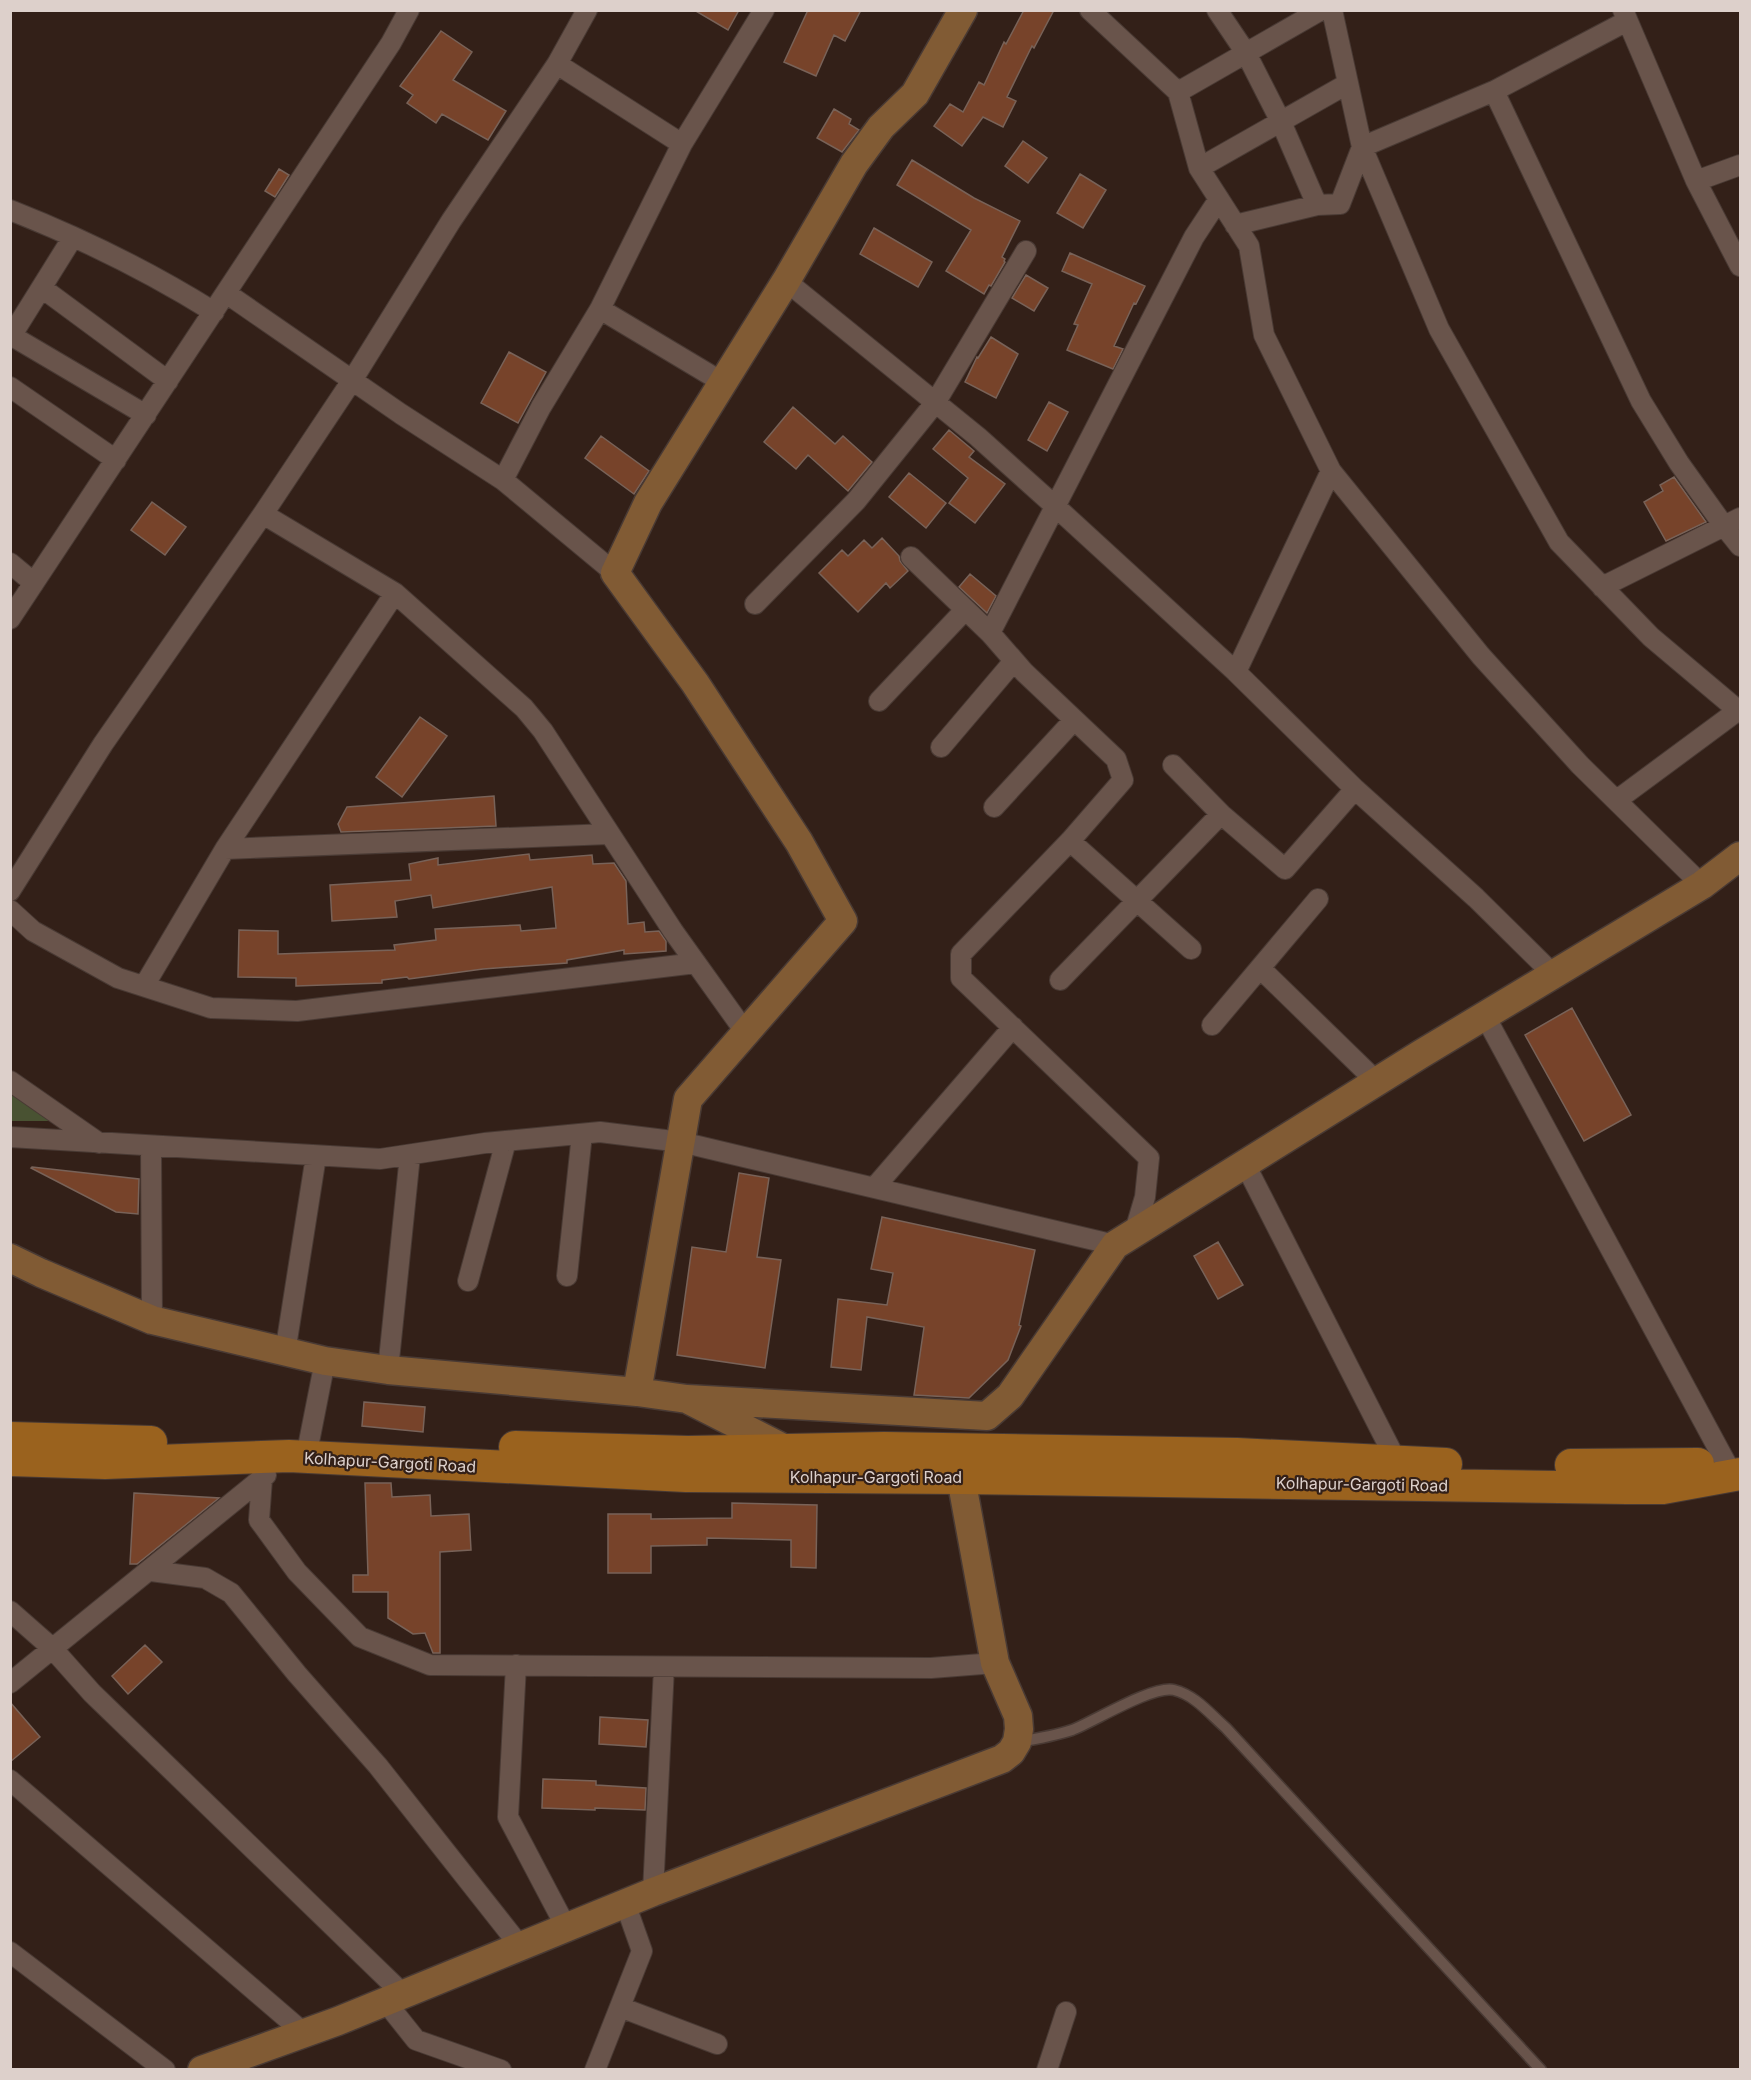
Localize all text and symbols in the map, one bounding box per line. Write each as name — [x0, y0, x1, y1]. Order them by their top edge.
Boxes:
street label: Kolhapur-Gargoti Road — [303, 1448, 477, 1476]
street label: Kolhapur-Gargoti Road — [790, 1467, 962, 1487]
street label: Kolhapur-Gargoti Road — [1276, 1472, 1448, 1496]

